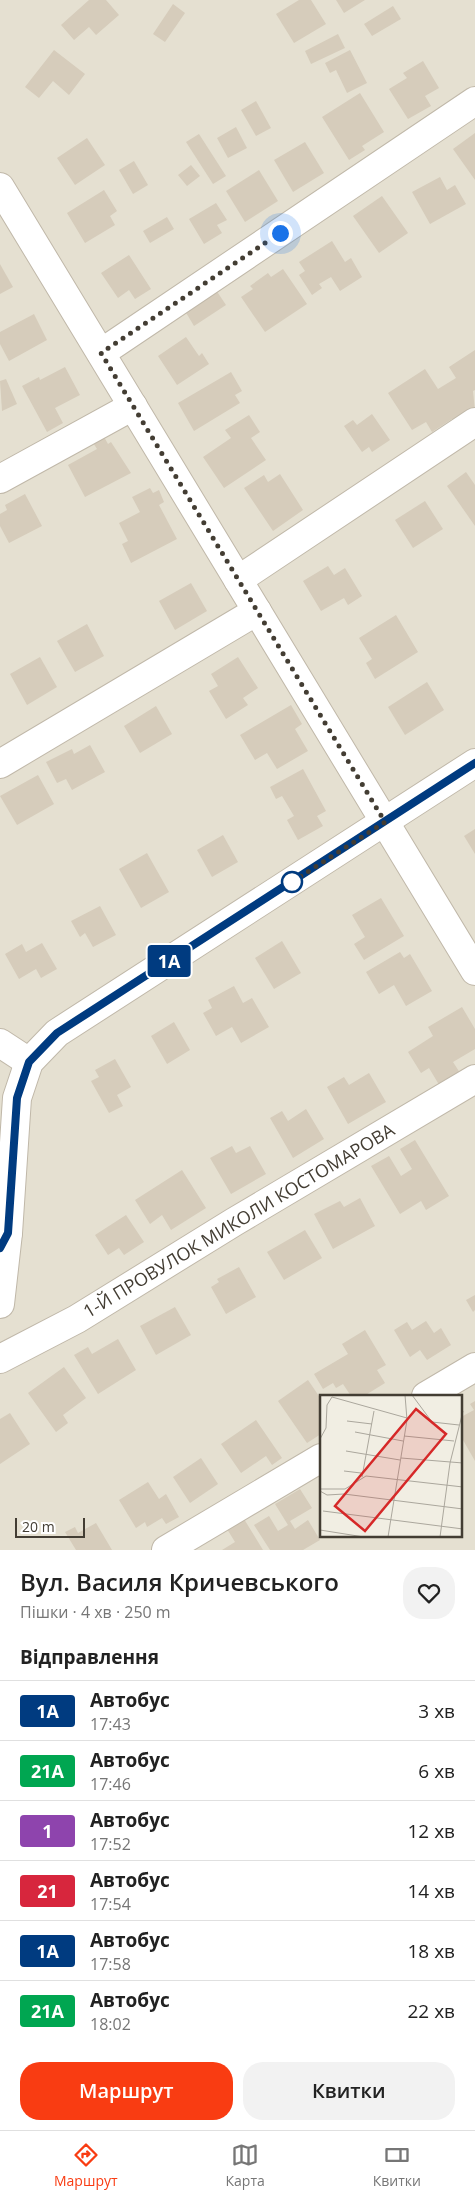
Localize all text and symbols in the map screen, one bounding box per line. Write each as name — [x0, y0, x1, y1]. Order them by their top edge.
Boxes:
your location — [268, 221, 293, 246]
unlabelled marker — [281, 871, 303, 893]
line badge: 1А — [146, 945, 192, 977]
text: 1А — [158, 949, 180, 973]
street label: 1-Й ПРОВУЛОК МИКОЛИ КОСТОМАРОВА — [78, 1117, 399, 1323]
inset map — [320, 1395, 462, 1538]
scale bar — [15, 1515, 85, 1538]
text: 20 m — [22, 1517, 55, 1536]
text: Вул. Василя Кричевського — [20, 1565, 339, 1598]
button: heart — [403, 1567, 455, 1619]
text: Пішки · 4 хв · 250 m — [20, 1601, 171, 1623]
text: Відправлення — [20, 1644, 159, 1670]
text: Автобус — [90, 1687, 170, 1713]
text: 3 хв — [418, 1698, 455, 1724]
text: 1А — [36, 1699, 59, 1723]
text: 17:43 — [90, 1713, 131, 1735]
text: Автобус — [90, 1747, 170, 1773]
text: 6 хв — [418, 1758, 455, 1784]
text: 21А — [31, 1759, 64, 1783]
text: 17:46 — [90, 1773, 131, 1795]
text: Автобус — [90, 1807, 170, 1833]
text: 12 хв — [407, 1818, 455, 1844]
text: 1 — [42, 1819, 53, 1843]
text: 17:52 — [90, 1833, 131, 1855]
text: Автобус — [90, 1867, 170, 1893]
text: 14 хв — [407, 1878, 455, 1904]
text: 21 — [37, 1879, 58, 1903]
text: 17:54 — [90, 1893, 131, 1915]
text: Автобус — [90, 1927, 170, 1953]
text: 18 хв — [407, 1938, 455, 1964]
text: 1А — [36, 1939, 59, 1963]
text: 17:58 — [90, 1953, 131, 1975]
text: Автобус — [90, 1987, 170, 2013]
text: 22 хв — [407, 1998, 455, 2024]
text: 21А — [31, 1999, 64, 2023]
text: 18:02 — [90, 2013, 131, 2035]
button: Маршрут — [20, 2062, 233, 2120]
button: Квитки — [243, 2062, 455, 2120]
tab: Маршрут — [54, 2141, 118, 2190]
tab: Карта — [226, 2141, 265, 2190]
tab: Квитки — [373, 2141, 421, 2190]

